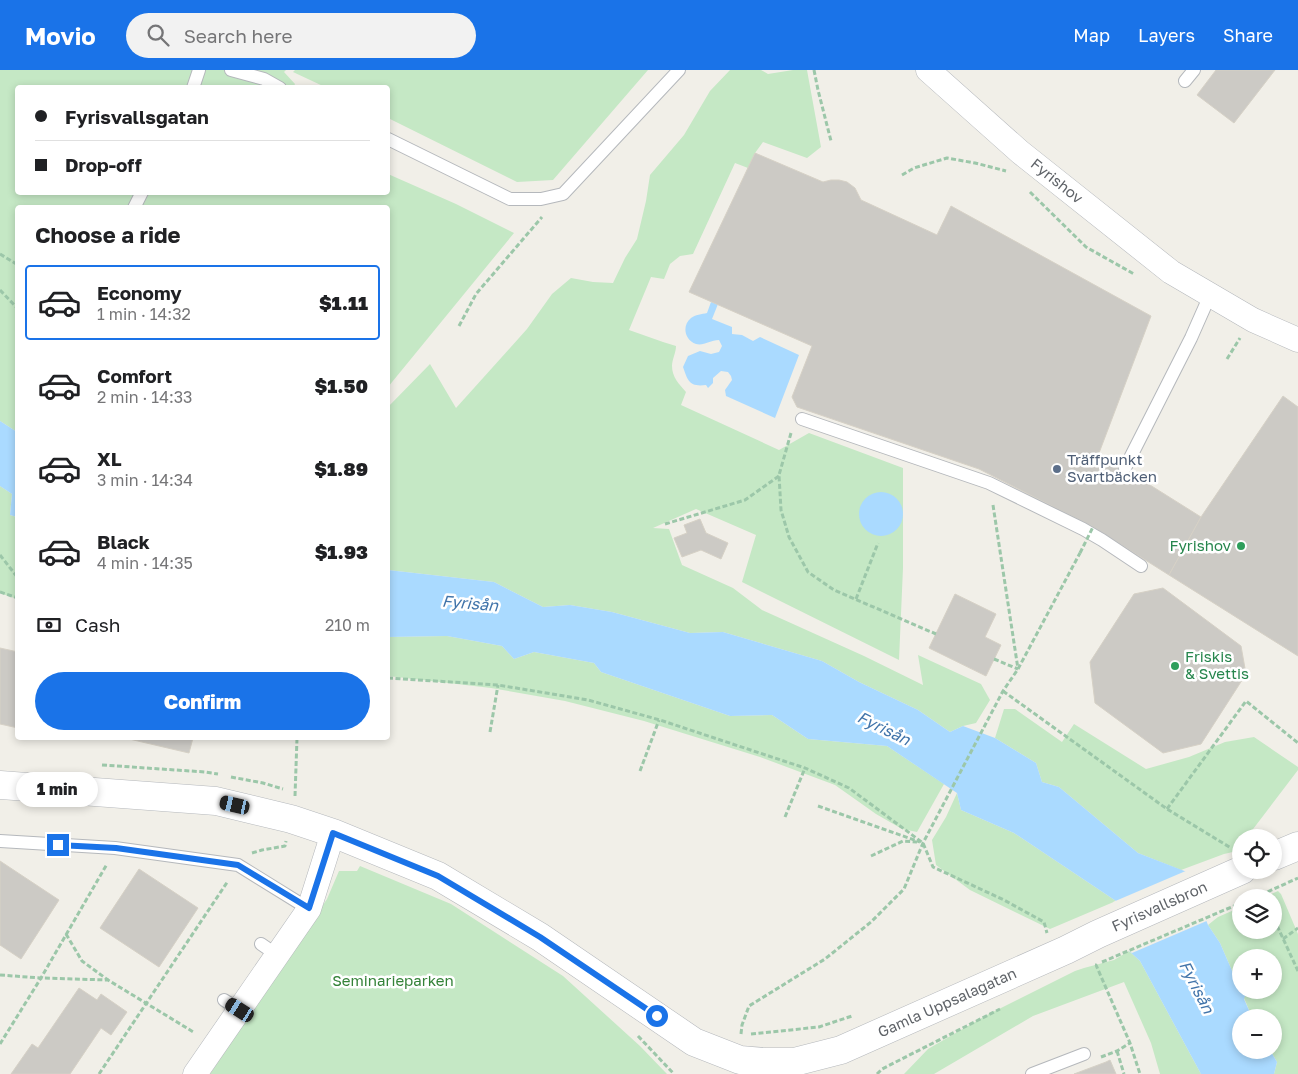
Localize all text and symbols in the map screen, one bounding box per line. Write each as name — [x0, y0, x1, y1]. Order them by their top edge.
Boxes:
search box — [126, 13, 476, 58]
text: Movio — [25, 21, 96, 50]
icon: search — [144, 21, 172, 49]
text: Search here — [184, 24, 293, 47]
text: Map — [1073, 24, 1110, 46]
text: Layers — [1138, 24, 1195, 46]
text: Share — [1223, 24, 1273, 46]
text: Fyrisvallsgatan — [65, 105, 209, 128]
text: Drop-off — [65, 153, 142, 176]
street label: Fyrishov — [1028, 154, 1087, 207]
text: Choose a ride — [35, 221, 181, 248]
icon: car — [37, 280, 82, 325]
text: Economy — [97, 281, 182, 304]
text: $1.11 — [319, 291, 368, 314]
text: 1 min · 14:32 — [97, 304, 191, 324]
icon: car — [37, 363, 82, 408]
text: Comfort — [97, 364, 172, 387]
text: $1.50 — [314, 374, 368, 397]
text: 2 min · 14:33 — [97, 387, 192, 407]
icon: car — [37, 446, 82, 491]
text: XL — [97, 447, 122, 470]
place label: Träffpunkt Svartbäcken — [1067, 450, 1157, 485]
text: $1.89 — [314, 457, 368, 480]
marker: Träffpunkt Svartbäcken — [1051, 463, 1063, 475]
text: 3 min · 14:34 — [97, 470, 193, 490]
icon: car — [37, 529, 82, 574]
text: Black — [97, 530, 150, 553]
place label: Fyrishov — [1170, 536, 1232, 554]
text: $1.93 — [315, 540, 368, 563]
marker: Fyrishov — [1235, 540, 1247, 552]
text: 4 min · 14:35 — [97, 553, 193, 573]
water label: Fyrisån — [441, 591, 500, 616]
icon: cash — [35, 611, 63, 639]
text: Cash — [75, 613, 120, 636]
text: 210 m — [325, 615, 370, 635]
place label: Friskis & Svettis — [1185, 647, 1249, 682]
marker: Friskis & Svettis — [1169, 660, 1181, 672]
button: Confirm — [35, 672, 370, 730]
water label: Fyrisån — [854, 707, 915, 750]
callout: 1 min — [17, 772, 99, 808]
text: 1 min — [37, 779, 77, 799]
car — [218, 794, 251, 816]
map controls — [1232, 829, 1282, 1059]
button: locate — [1232, 829, 1282, 879]
route end — [47, 834, 69, 856]
street label: Fyrisvallsbron — [1109, 877, 1210, 935]
button: layers — [1232, 889, 1282, 939]
button: + — [1232, 949, 1282, 999]
water label: Fyrisån — [1175, 957, 1219, 1018]
street label: Gamla Uppsalagatan — [875, 963, 1019, 1040]
park label: Seminarieparken — [332, 971, 454, 989]
car — [223, 996, 256, 1024]
route start — [646, 1005, 668, 1027]
button: − — [1232, 1009, 1282, 1059]

